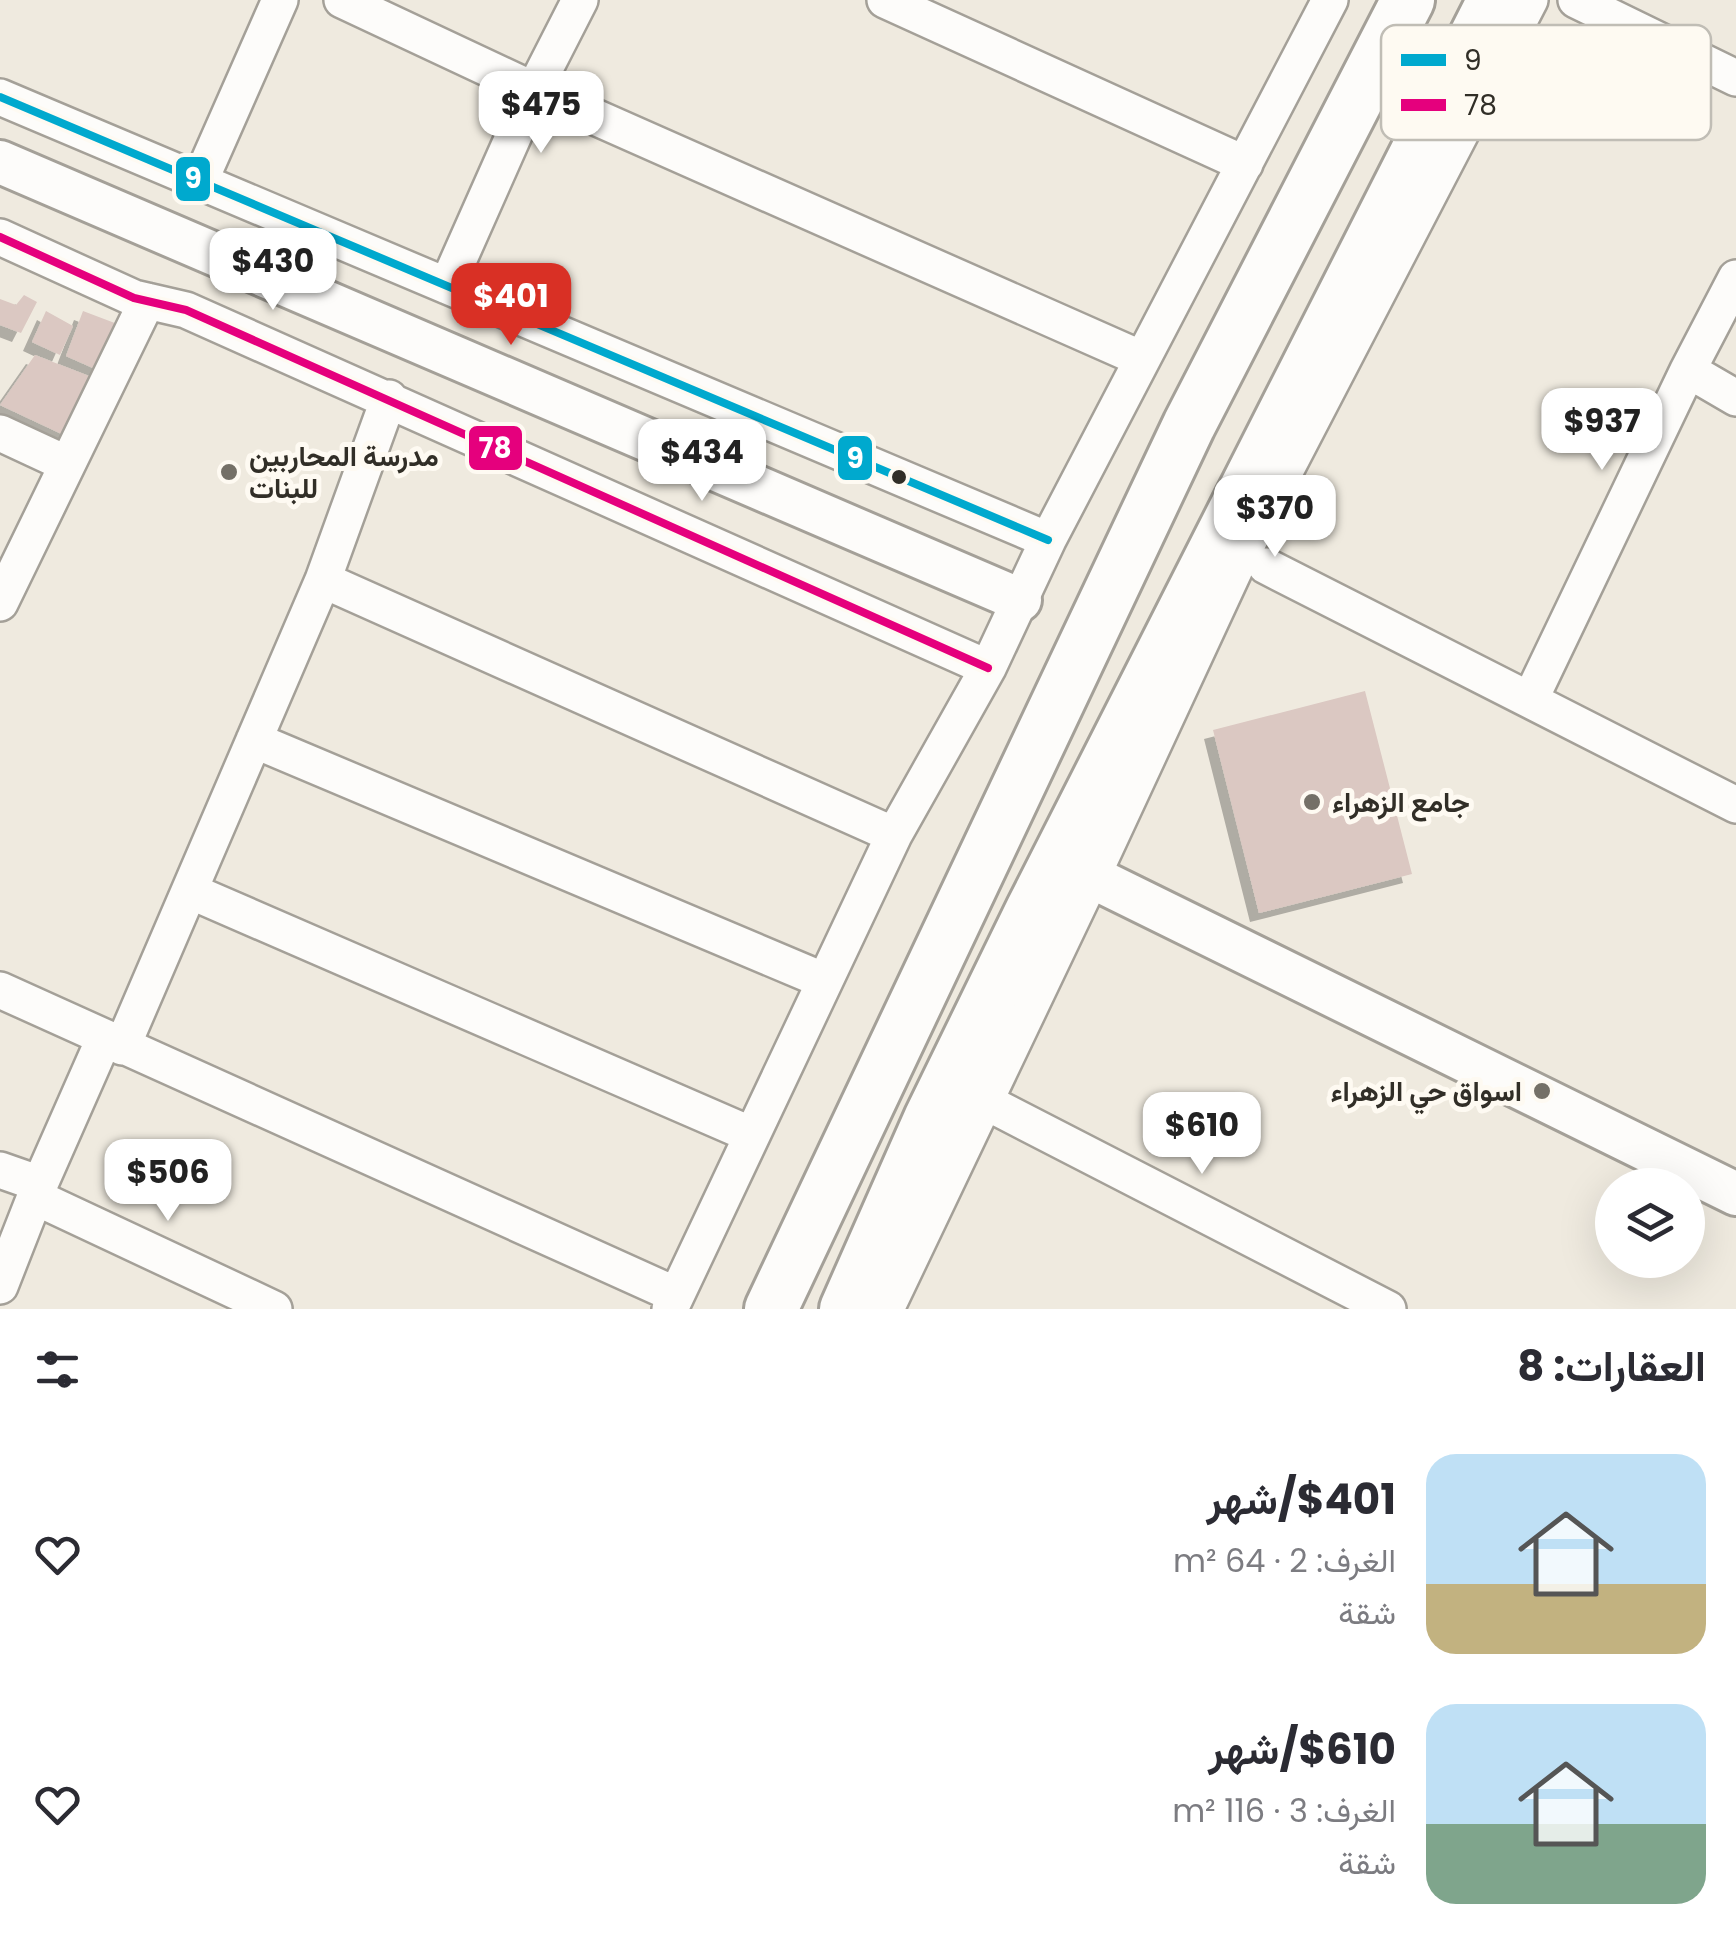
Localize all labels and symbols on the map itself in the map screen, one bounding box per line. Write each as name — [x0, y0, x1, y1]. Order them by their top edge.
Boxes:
legend — [1381, 25, 1711, 140]
text: 9 — [1464, 41, 1482, 80]
pin: $475 — [482, 71, 600, 156]
text: 78 — [1464, 86, 1497, 125]
line badge: 9 — [174, 155, 212, 203]
text: 9 — [184, 159, 202, 198]
pin: $430 — [214, 228, 332, 313]
pin: $401 — [452, 263, 570, 348]
pin: $937 — [1543, 388, 1661, 473]
pin: $434 — [643, 419, 761, 504]
line badge: 78 — [467, 424, 524, 472]
text: 78 — [478, 429, 512, 468]
line badge: 9 — [836, 434, 874, 482]
place label: مدرسة المحاربين للبنات — [249, 437, 439, 508]
text: 9 — [846, 439, 864, 478]
marker: مدرسة المحاربين للبنات — [218, 461, 240, 483]
unlabelled marker — [889, 467, 909, 487]
pin: $370 — [1216, 475, 1334, 560]
place label: جامع الزهراء — [1332, 783, 1470, 822]
marker: جامع الزهراء — [1301, 791, 1323, 813]
place label: اسواق حي الزهراء — [1330, 1072, 1522, 1115]
marker: اسواق حي الزهراء — [1531, 1080, 1553, 1102]
pin: $610 — [1143, 1092, 1261, 1177]
pin: $506 — [109, 1139, 227, 1224]

